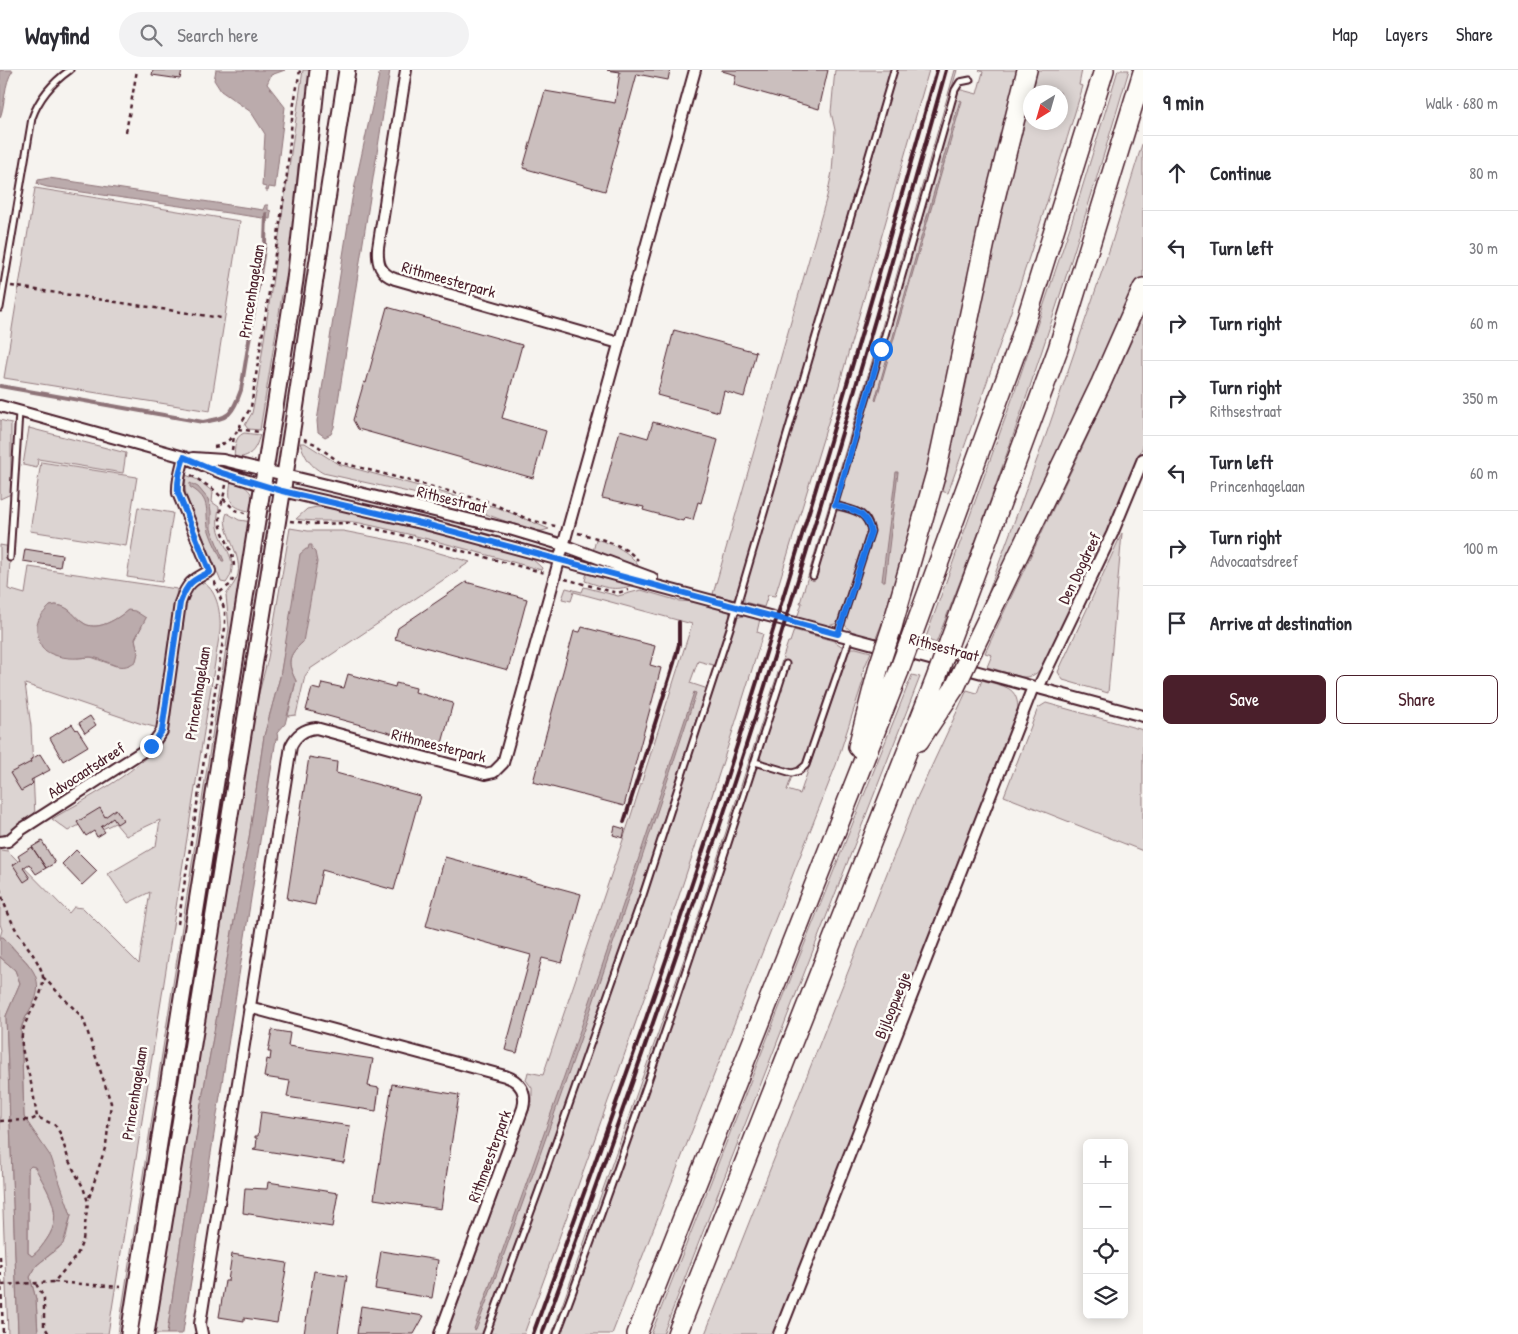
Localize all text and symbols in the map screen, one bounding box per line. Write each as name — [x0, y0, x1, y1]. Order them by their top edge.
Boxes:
search box — [119, 12, 469, 57]
text: Wayfind — [25, 19, 89, 51]
icon: search — [137, 21, 165, 49]
text: Search here — [177, 22, 258, 48]
text: Map — [1332, 22, 1358, 47]
text: Layers — [1386, 22, 1428, 47]
text: Share — [1456, 22, 1493, 47]
north arrow — [1023, 85, 1068, 130]
text: 9 min — [1163, 88, 1204, 117]
text: Walk · 680 m — [1425, 92, 1498, 114]
icon: ahead — [1163, 159, 1191, 187]
text: Continue — [1210, 160, 1271, 186]
text: 80 m — [1469, 162, 1498, 184]
icon: left — [1163, 234, 1191, 262]
text: Turn left — [1210, 235, 1273, 261]
text: 30 m — [1469, 237, 1498, 259]
street label: Princenhagelaan — [233, 242, 269, 340]
street label: Rithmeesterpark — [399, 255, 499, 303]
icon: right — [1163, 309, 1191, 337]
text: Turn right — [1210, 310, 1281, 336]
text: 60 m — [1470, 312, 1498, 334]
route start — [870, 338, 893, 361]
text: Turn right — [1210, 374, 1281, 400]
icon: right — [1163, 384, 1191, 412]
text: 350 m — [1462, 387, 1498, 409]
text: Rithsestraat — [1210, 400, 1281, 422]
text: Turn left — [1210, 449, 1273, 475]
icon: left — [1163, 459, 1191, 487]
text: 60 m — [1470, 462, 1498, 484]
text: Princenhagelaan — [1210, 475, 1305, 497]
street label: Rithsestraat — [415, 480, 490, 518]
text: Turn right — [1210, 524, 1281, 550]
street label: Den Dogdreef — [1052, 528, 1106, 607]
icon: right — [1163, 534, 1191, 562]
text: 100 m — [1463, 537, 1498, 559]
text: Advocaatsdreef — [1210, 550, 1298, 572]
icon: arrive — [1163, 609, 1191, 637]
text: Arrive at destination — [1210, 610, 1352, 636]
street label: Rithsestraat — [907, 627, 982, 667]
street label: Princenhagelaan — [179, 644, 215, 742]
button: Save — [1163, 675, 1326, 724]
button: Share — [1336, 675, 1498, 724]
street label: Rithmeesterpark — [389, 723, 489, 767]
route end — [140, 735, 163, 758]
street label: Advocaatsdreef — [43, 737, 129, 803]
street label: Bijloopwegje — [869, 968, 916, 1042]
street label: Princenhagelaan — [116, 1044, 152, 1142]
street label: Rithmeesterpark — [462, 1106, 516, 1205]
map controls — [1083, 1139, 1128, 1319]
button: + — [1083, 1139, 1128, 1184]
button: − — [1083, 1184, 1128, 1229]
button: locate — [1083, 1229, 1128, 1274]
button: layers — [1083, 1274, 1128, 1319]

